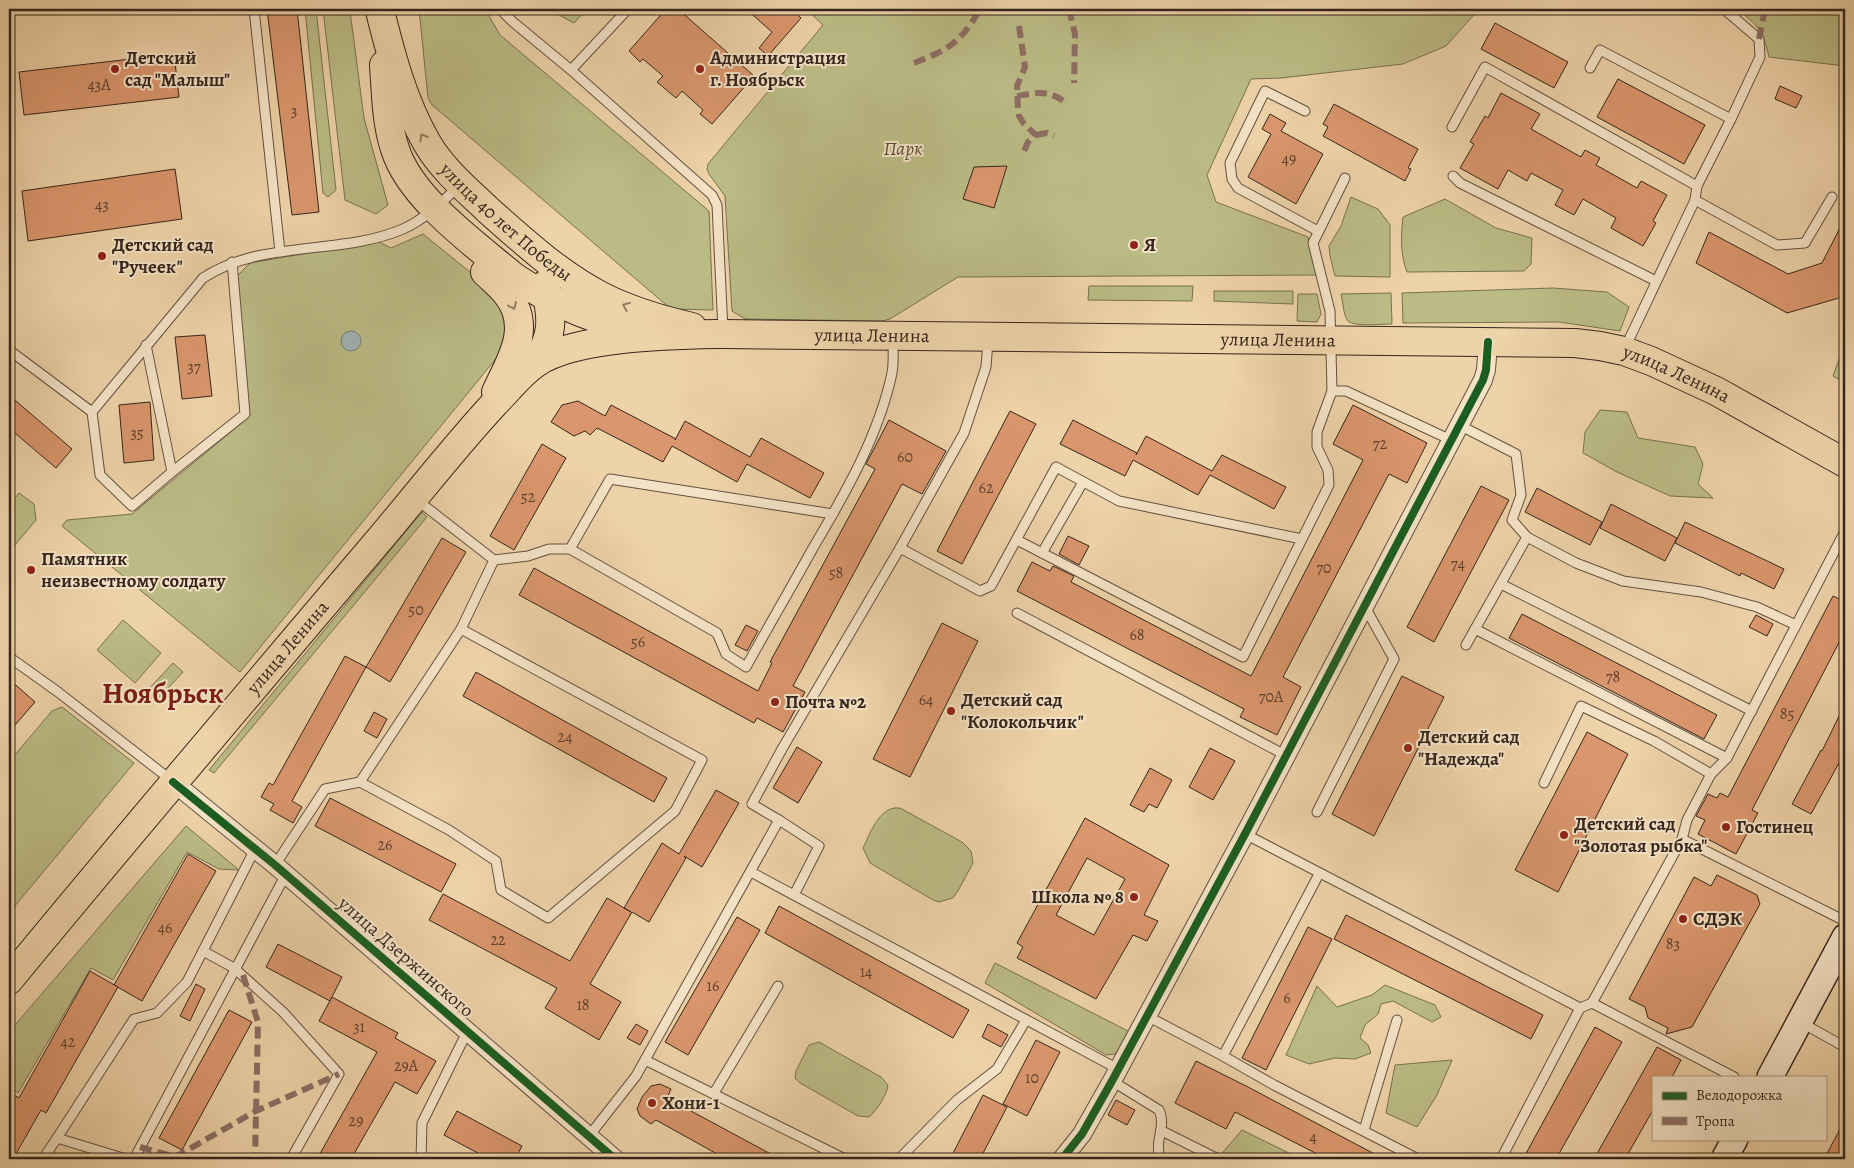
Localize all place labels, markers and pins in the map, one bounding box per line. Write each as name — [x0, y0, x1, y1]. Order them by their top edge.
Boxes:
place label: Детский сад "Малыш" — [125, 45, 230, 93]
place label: Администрация г. Ноябрьск — [709, 45, 846, 93]
marker: Детский сад "Малыш" — [109, 63, 121, 75]
marker: Администрация г. Ноябрьск — [694, 63, 706, 75]
place label: Детский сад "Ручеек" — [112, 232, 214, 280]
place label: Я — [1144, 232, 1156, 258]
marker: Я — [1128, 239, 1140, 251]
marker: Детский сад "Ручеек" — [96, 250, 108, 262]
place label: Памятник неизвестному солдату — [41, 546, 226, 594]
marker: Памятник неизвестному солдату — [25, 564, 37, 576]
place label: Детский сад "Колокольчик" — [961, 687, 1084, 735]
place label: Почта №2 — [785, 689, 866, 715]
marker: Почта №2 — [769, 696, 781, 708]
marker: Детский сад "Колокольчик" — [945, 705, 957, 717]
place label: Детский сад "Надежда" — [1418, 724, 1520, 772]
marker: Детский сад "Надежда" — [1402, 742, 1414, 754]
place label: Детский сад "Золотая рыбка" — [1574, 811, 1707, 859]
place label: Гостинец — [1736, 814, 1814, 840]
marker: Гостинец — [1720, 821, 1732, 833]
marker: Детский сад "Золотая рыбка" — [1558, 829, 1570, 841]
place label: Школа № 8 — [1031, 884, 1124, 910]
marker: Школа № 8 — [1128, 891, 1140, 903]
place label: СДЭК — [1693, 906, 1742, 932]
marker: СДЭК — [1677, 913, 1689, 925]
place label: Хони-1 — [662, 1090, 720, 1116]
marker: Хони-1 — [646, 1097, 658, 1109]

